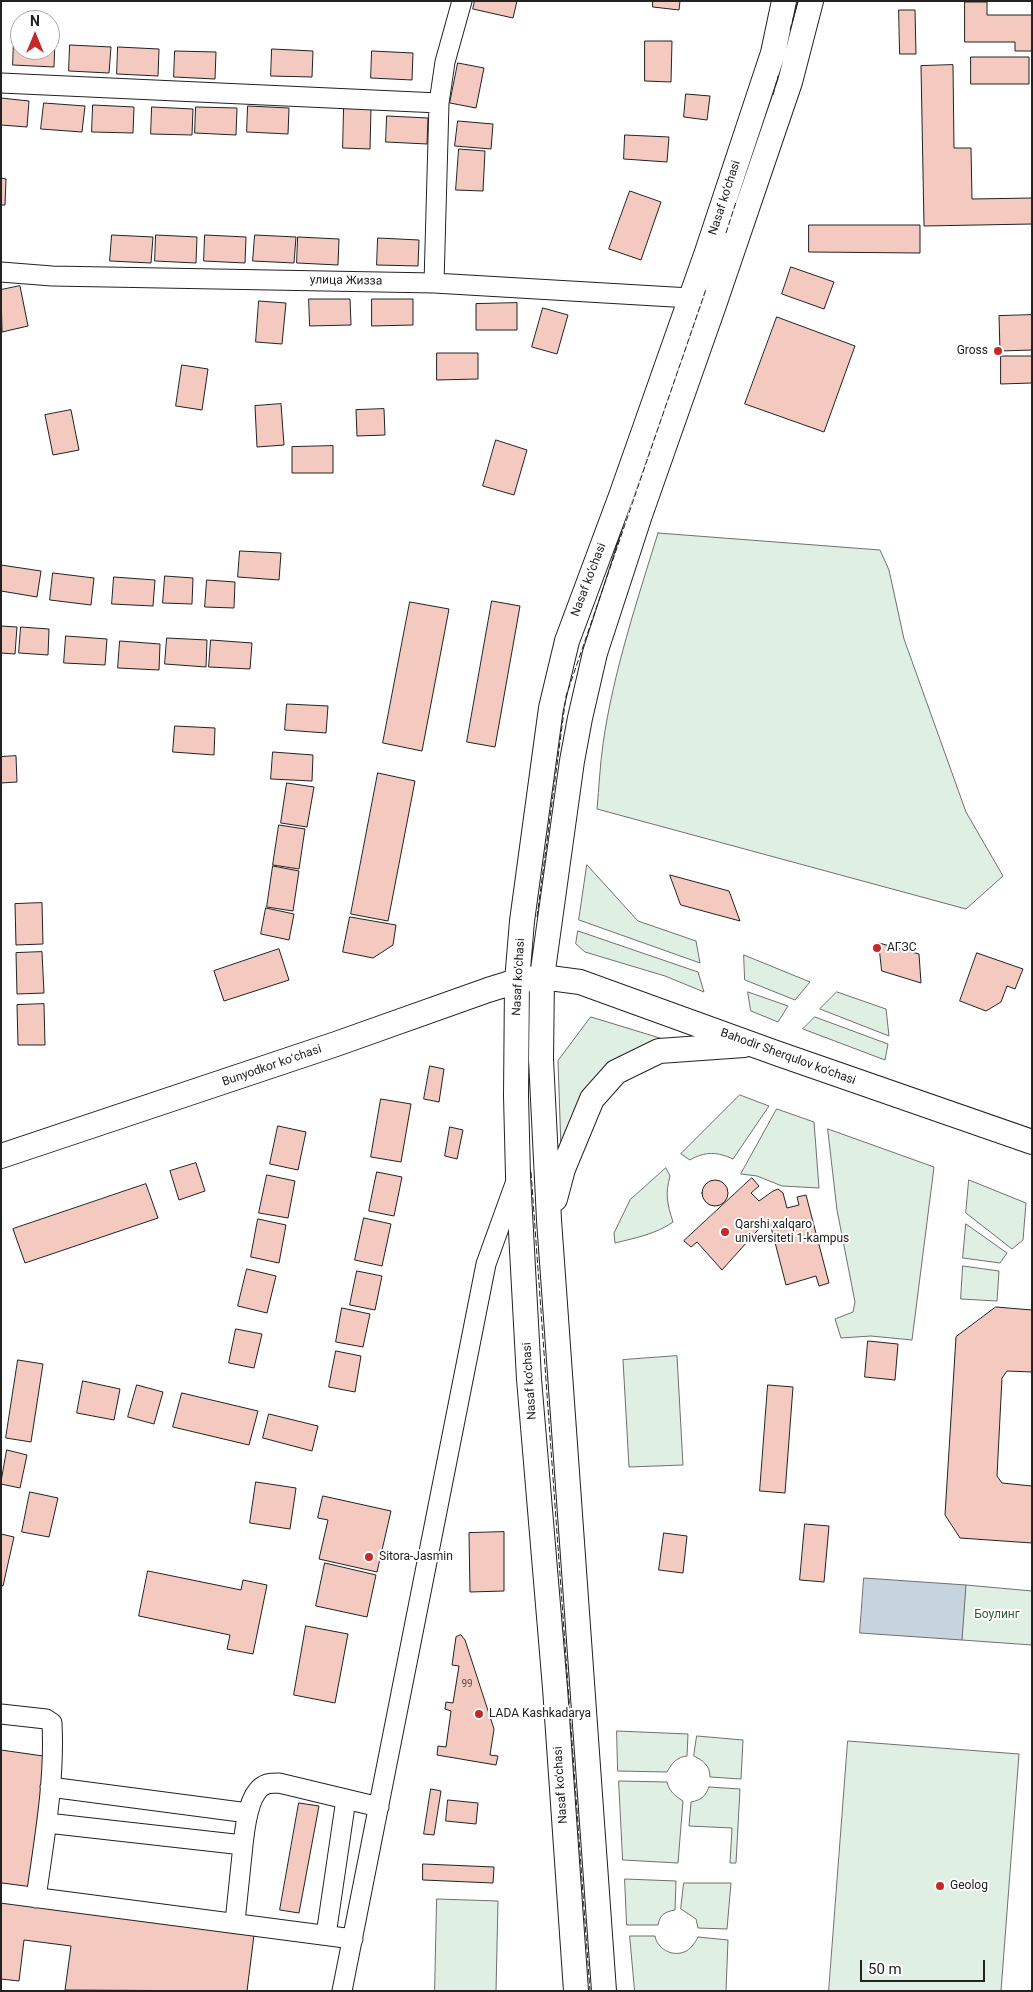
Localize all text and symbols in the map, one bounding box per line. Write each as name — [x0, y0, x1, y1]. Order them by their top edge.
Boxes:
north arrow — [10, 10, 60, 60]
text: N — [30, 13, 40, 29]
street label: Nasaf ko‘chasi — [706, 159, 744, 237]
street label: улица Жизза — [310, 273, 382, 289]
place label: Gross — [957, 344, 988, 358]
marker: Gross — [992, 345, 1004, 357]
street label: Nasaf ko‘chasi — [568, 541, 610, 619]
street label: Nasaf ko‘chasi — [510, 938, 528, 1016]
place label: АГЗС — [887, 941, 916, 955]
marker: АГЗС — [871, 942, 883, 954]
street label: Bahodir Sherqulov ko‘chasi — [718, 1026, 858, 1088]
street label: Bunyodkor koʻchasi — [220, 1042, 324, 1090]
place label: Qarshi xalqaro universiteti 1-kampus — [735, 1218, 849, 1246]
marker: Qarshi xalqaro universiteti 1-kampus — [719, 1226, 731, 1238]
street label: Nasaf ko‘chasi — [520, 1342, 540, 1420]
place label: Sitora-Jasmin — [379, 1550, 453, 1564]
marker: Sitora-Jasmin — [363, 1551, 375, 1563]
park label: Боулинг — [974, 1608, 1020, 1622]
house number: 99 — [461, 1678, 473, 1690]
place label: LADA Kashkadarya — [489, 1707, 591, 1721]
marker: LADA Kashkadarya — [473, 1708, 485, 1720]
street label: Nasaf ko‘chasi — [551, 1746, 571, 1824]
place label: Geolog — [950, 1879, 988, 1893]
marker: Geolog — [934, 1880, 946, 1892]
scale bar — [863, 1950, 988, 1982]
text: 50 m — [868, 1960, 902, 1978]

